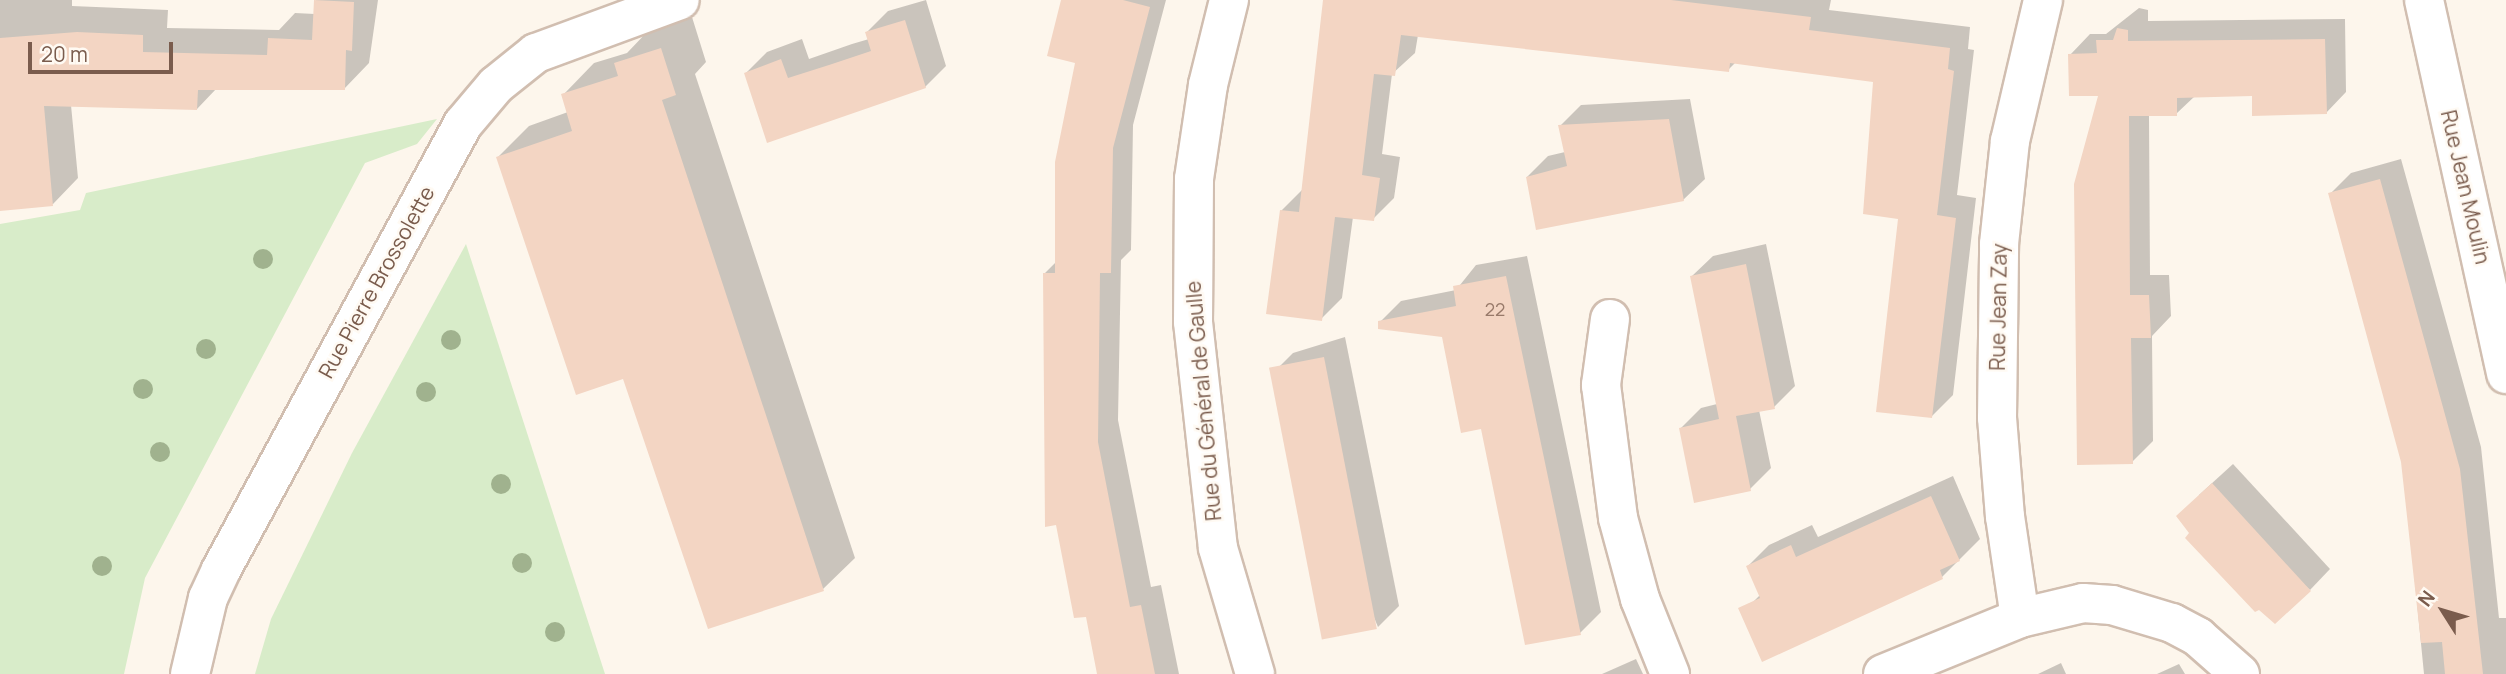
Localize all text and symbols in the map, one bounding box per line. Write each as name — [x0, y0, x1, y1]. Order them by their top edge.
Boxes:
scale bar — [32, 28, 177, 72]
text: 20 m — [41, 40, 88, 68]
street label: Rue Jean Moulin — [2436, 108, 2496, 266]
street label: Rue Pierre Brossolette — [313, 182, 439, 382]
street label: Rue Jean Zay — [1984, 243, 2012, 371]
street label: Rue du Général de Gaulle — [1180, 280, 1226, 522]
house number: 22 — [1485, 298, 1505, 320]
north arrow — [2408, 576, 2478, 646]
text: N — [2412, 585, 2441, 612]

